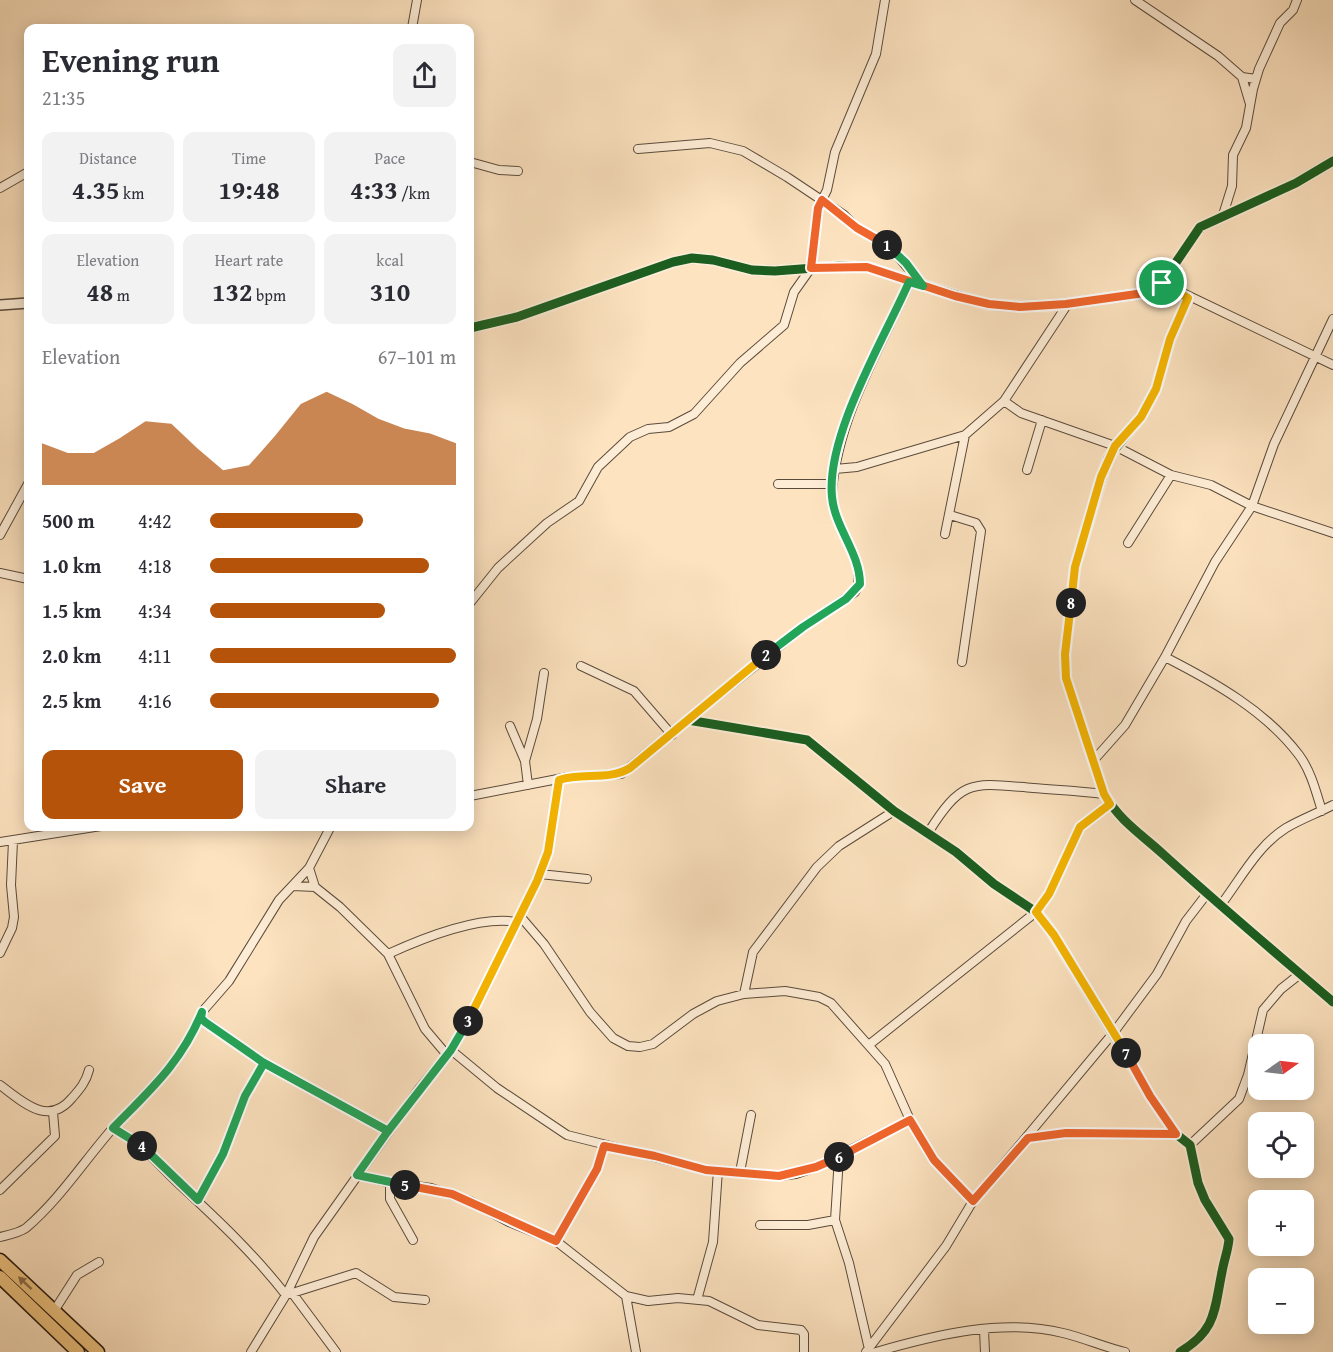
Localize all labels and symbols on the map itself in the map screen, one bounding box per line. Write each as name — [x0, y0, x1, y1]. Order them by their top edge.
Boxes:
pin: 1 — [872, 230, 902, 260]
pin — [1136, 257, 1187, 308]
pin: 8 — [1056, 588, 1086, 618]
pin: 2 — [751, 640, 781, 670]
pin: 3 — [453, 1006, 483, 1036]
north arrow — [1248, 1034, 1314, 1100]
pin: 7 — [1111, 1038, 1141, 1068]
pin: 4 — [127, 1131, 157, 1161]
pin: 6 — [824, 1142, 854, 1172]
pin: 5 — [390, 1170, 420, 1200]
one-way arrow — [17, 1276, 32, 1290]

